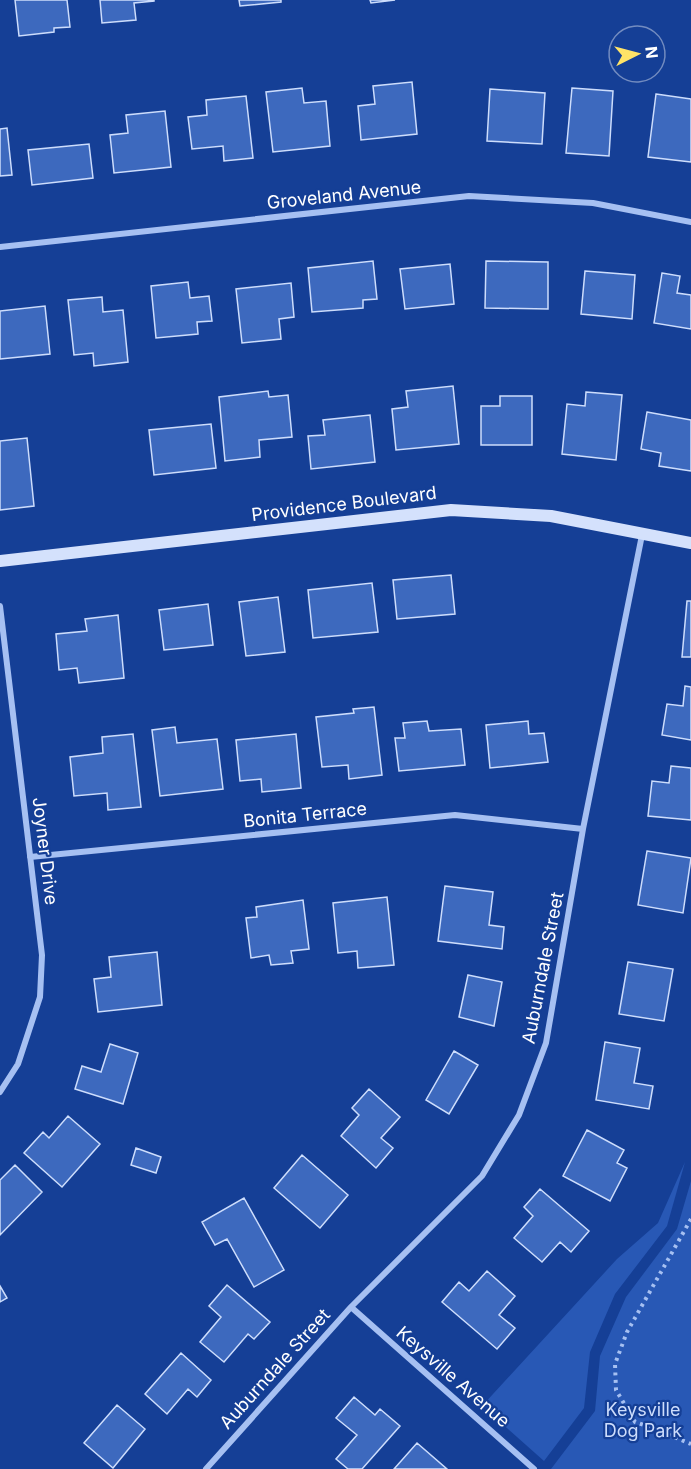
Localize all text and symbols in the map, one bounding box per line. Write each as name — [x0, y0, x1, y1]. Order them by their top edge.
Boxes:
north arrow — [607, 24, 667, 84]
text: N — [641, 45, 663, 60]
street label: Groveland Avenue — [266, 176, 422, 213]
street label: Providence Boulevard — [250, 482, 438, 525]
street label: Joyner Drive — [28, 796, 63, 906]
street label: Bonita Terrace — [242, 798, 368, 831]
street label: Auburndale Street — [517, 890, 568, 1046]
street label: Auburndale Street — [215, 1304, 334, 1433]
street label: Keysville Avenue — [392, 1322, 514, 1431]
park label: Keysville Dog Park — [604, 1399, 682, 1441]

